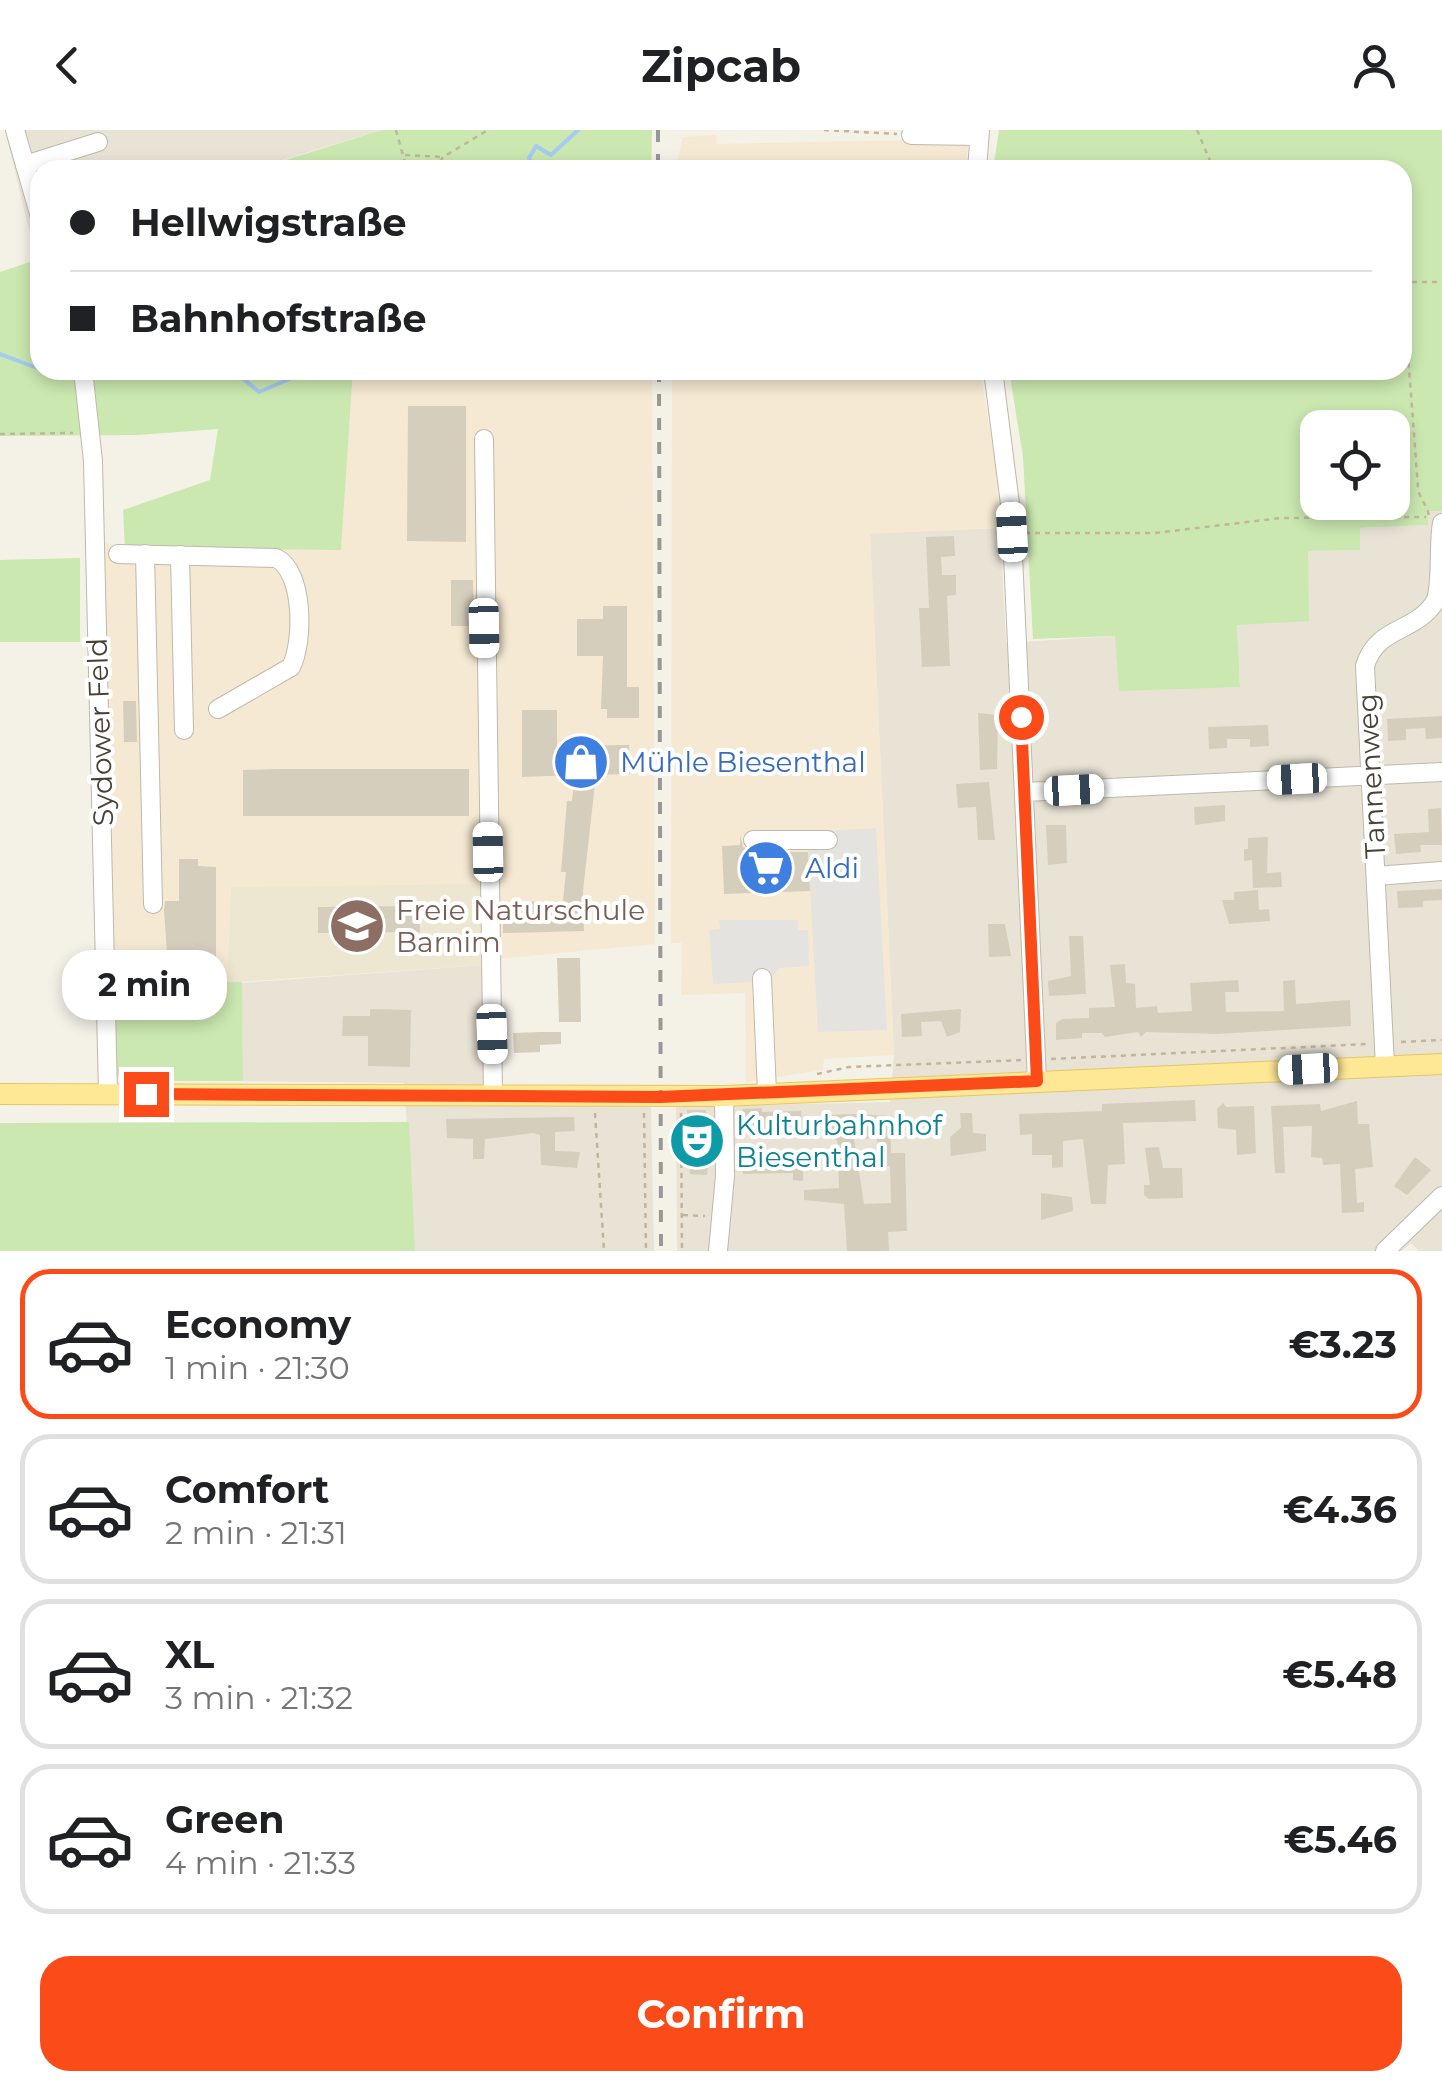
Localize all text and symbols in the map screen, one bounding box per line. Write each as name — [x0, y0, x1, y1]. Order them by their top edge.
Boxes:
icon: back — [40, 38, 95, 93]
text: Zipcab — [641, 38, 801, 93]
icon: person — [1347, 38, 1402, 93]
text: Hellwigstraße — [130, 199, 407, 246]
text: Bahnhofstraße — [130, 295, 426, 342]
map controls — [1300, 410, 1410, 520]
button: locate — [1300, 410, 1410, 520]
car — [995, 501, 1029, 563]
car — [468, 598, 500, 658]
street label: Sydower Feld — [80, 637, 120, 827]
street label: Tannenweg — [1350, 692, 1392, 860]
route start — [999, 695, 1044, 740]
shop icon: Mühle Biesenthal — [551, 732, 611, 792]
place label: Mühle Biesenthal — [620, 745, 866, 779]
car — [1266, 762, 1328, 796]
car — [1043, 773, 1105, 807]
car — [472, 822, 504, 882]
supermarket icon: Aldi — [736, 838, 796, 898]
place label: Aldi — [805, 851, 859, 885]
place label: Freie Naturschule Barnim — [396, 893, 645, 959]
school or university icon: Freie Naturschule Barnim — [327, 896, 387, 956]
callout: 2 min — [64, 949, 228, 1019]
text: 2 min — [98, 965, 191, 1004]
car — [476, 1003, 508, 1065]
car — [1277, 1052, 1339, 1086]
route end — [124, 1072, 169, 1117]
place label: Kulturbahnhof Biesenthal — [736, 1108, 943, 1174]
theatre icon: Kulturbahnhof Biesenthal — [667, 1111, 727, 1171]
icon: car — [45, 1299, 135, 1389]
text: Economy — [165, 1301, 351, 1348]
text: €3.23 — [1288, 1321, 1397, 1368]
text: 1 min · 21:30 — [165, 1348, 350, 1387]
icon: car — [45, 1464, 135, 1554]
text: Comfort — [165, 1466, 329, 1513]
text: €4.36 — [1283, 1486, 1397, 1533]
text: 2 min · 21:31 — [165, 1513, 347, 1552]
icon: car — [45, 1629, 135, 1719]
text: XL — [165, 1631, 214, 1678]
text: €5.48 — [1282, 1651, 1397, 1698]
text: 3 min · 21:32 — [165, 1678, 353, 1717]
icon: car — [45, 1794, 135, 1884]
text: Green — [165, 1796, 285, 1843]
text: €5.46 — [1284, 1816, 1397, 1863]
text: 4 min · 21:33 — [165, 1843, 356, 1882]
button: Confirm — [40, 1956, 1402, 2071]

